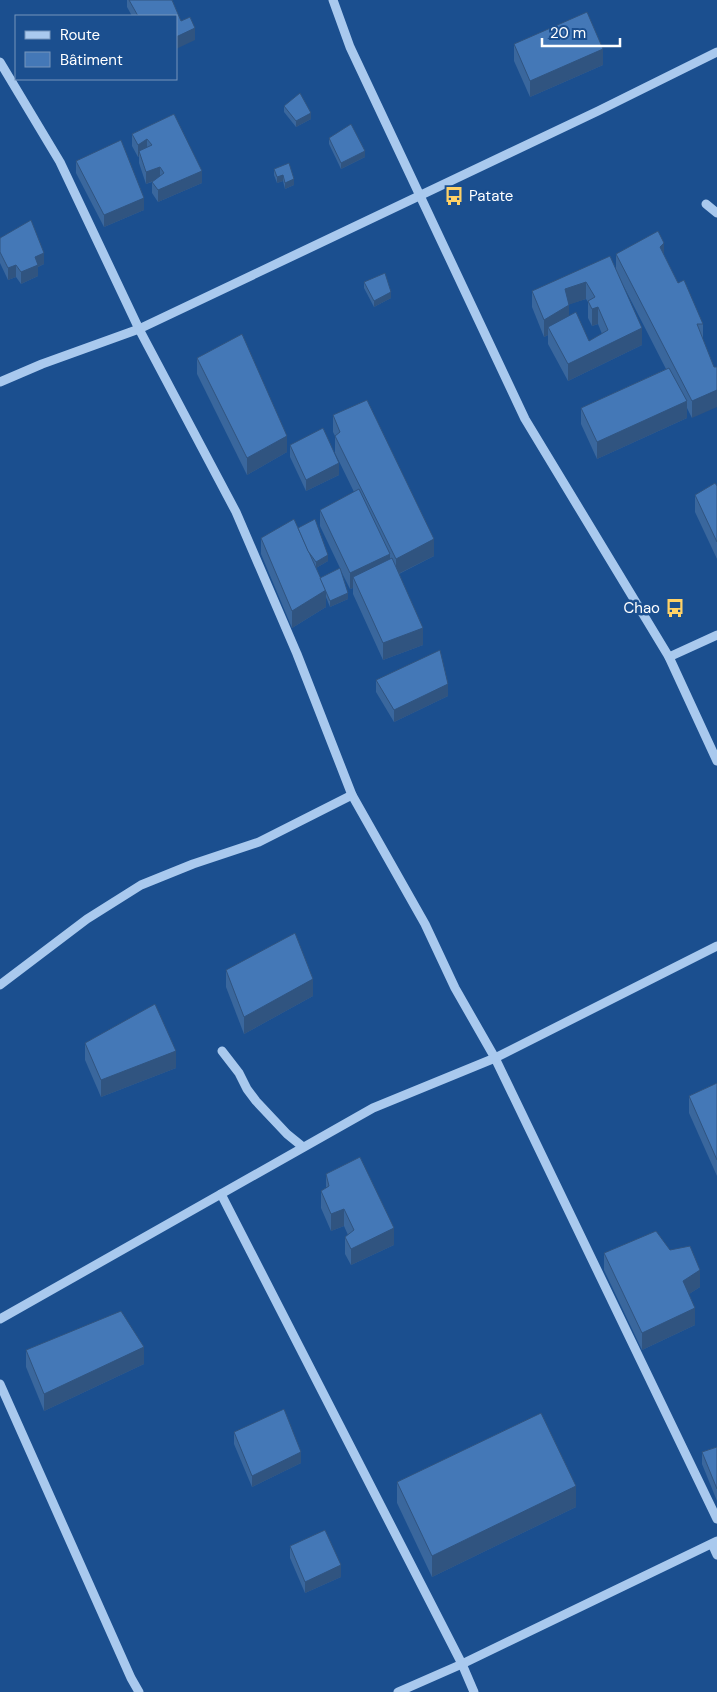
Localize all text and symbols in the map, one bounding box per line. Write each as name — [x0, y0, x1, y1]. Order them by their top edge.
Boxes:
legend — [15, 15, 178, 80]
scale bar — [542, 15, 620, 47]
text: 20 m — [550, 23, 586, 43]
text: Route — [60, 25, 100, 45]
text: Bâtiment — [60, 50, 123, 70]
bus stop icon: Patate — [443, 185, 465, 207]
place label: Patate — [469, 186, 513, 206]
bus stop icon: Chao — [664, 597, 686, 619]
place label: Chao — [624, 598, 660, 618]

